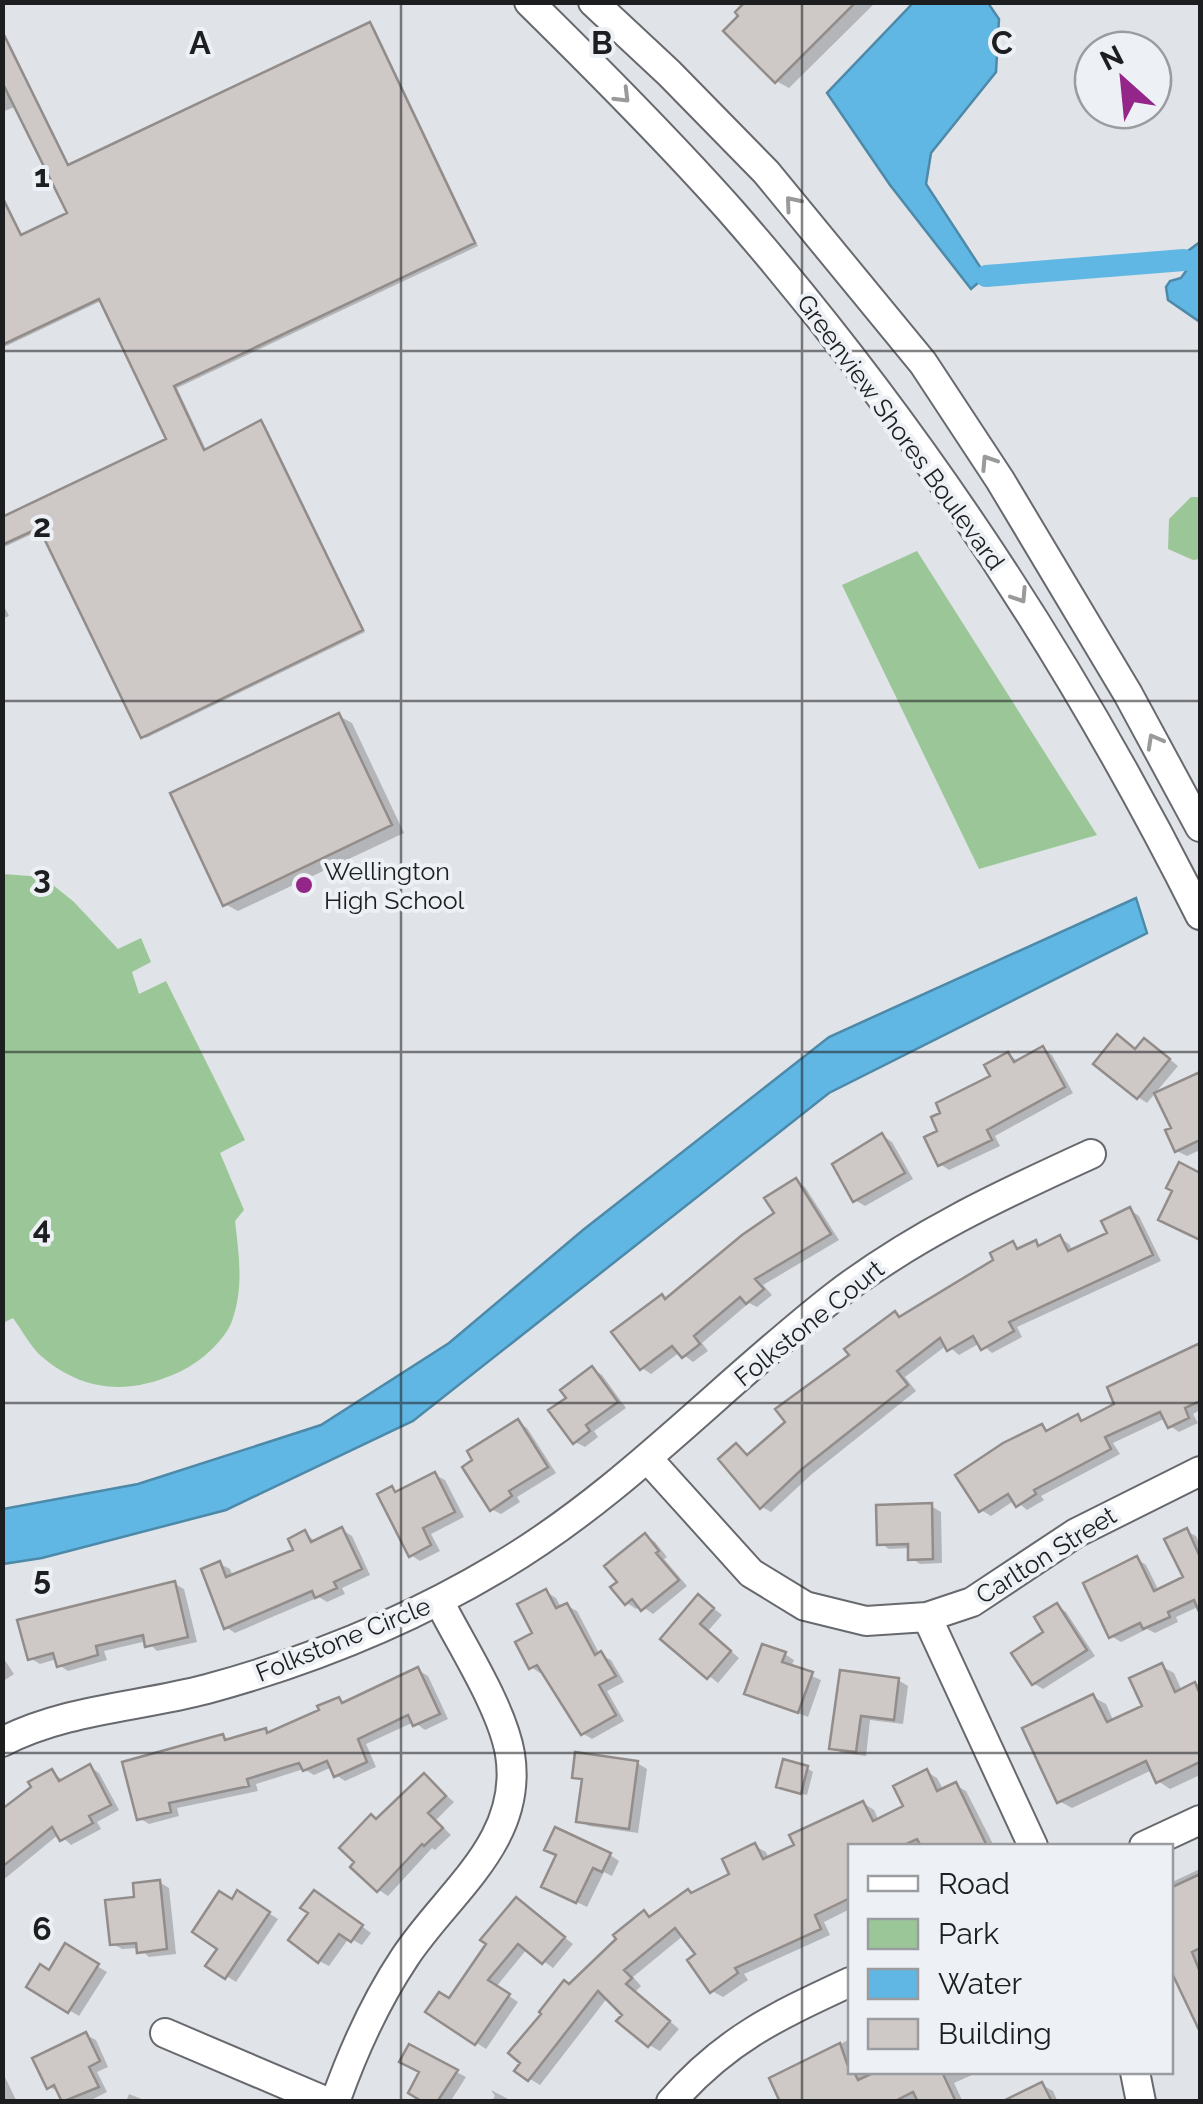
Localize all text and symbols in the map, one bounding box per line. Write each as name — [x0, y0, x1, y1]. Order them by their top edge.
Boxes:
text: A — [189, 24, 211, 61]
text: B — [591, 24, 613, 61]
text: C — [991, 24, 1013, 61]
north arrow — [1073, 30, 1173, 130]
text: N — [1095, 39, 1129, 78]
one-way arrow — [612, 84, 630, 102]
text: 1 — [34, 157, 50, 194]
one-way arrow — [786, 196, 804, 214]
street label: Greenview Shores Boulevard — [791, 288, 1011, 576]
one-way arrow — [981, 454, 1000, 472]
text: 2 — [33, 507, 51, 544]
one-way arrow — [1008, 586, 1027, 604]
one-way arrow — [1147, 734, 1167, 752]
place label: Wellington High School — [324, 856, 465, 915]
text: 3 — [33, 858, 51, 895]
marker: Wellington High School — [293, 874, 315, 896]
text: 4 — [33, 1209, 51, 1246]
street label: Folkstone Court — [728, 1253, 890, 1392]
street label: Carlton Street — [970, 1500, 1122, 1610]
text: 5 — [33, 1559, 51, 1596]
street label: Folkstone Circle — [251, 1590, 435, 1688]
legend — [848, 1844, 1173, 2074]
text: Road — [938, 1866, 1010, 1901]
text: 6 — [32, 1910, 52, 1947]
text: Park — [938, 1916, 999, 1951]
text: Water — [938, 1966, 1022, 2001]
text: Building — [938, 2016, 1052, 2051]

